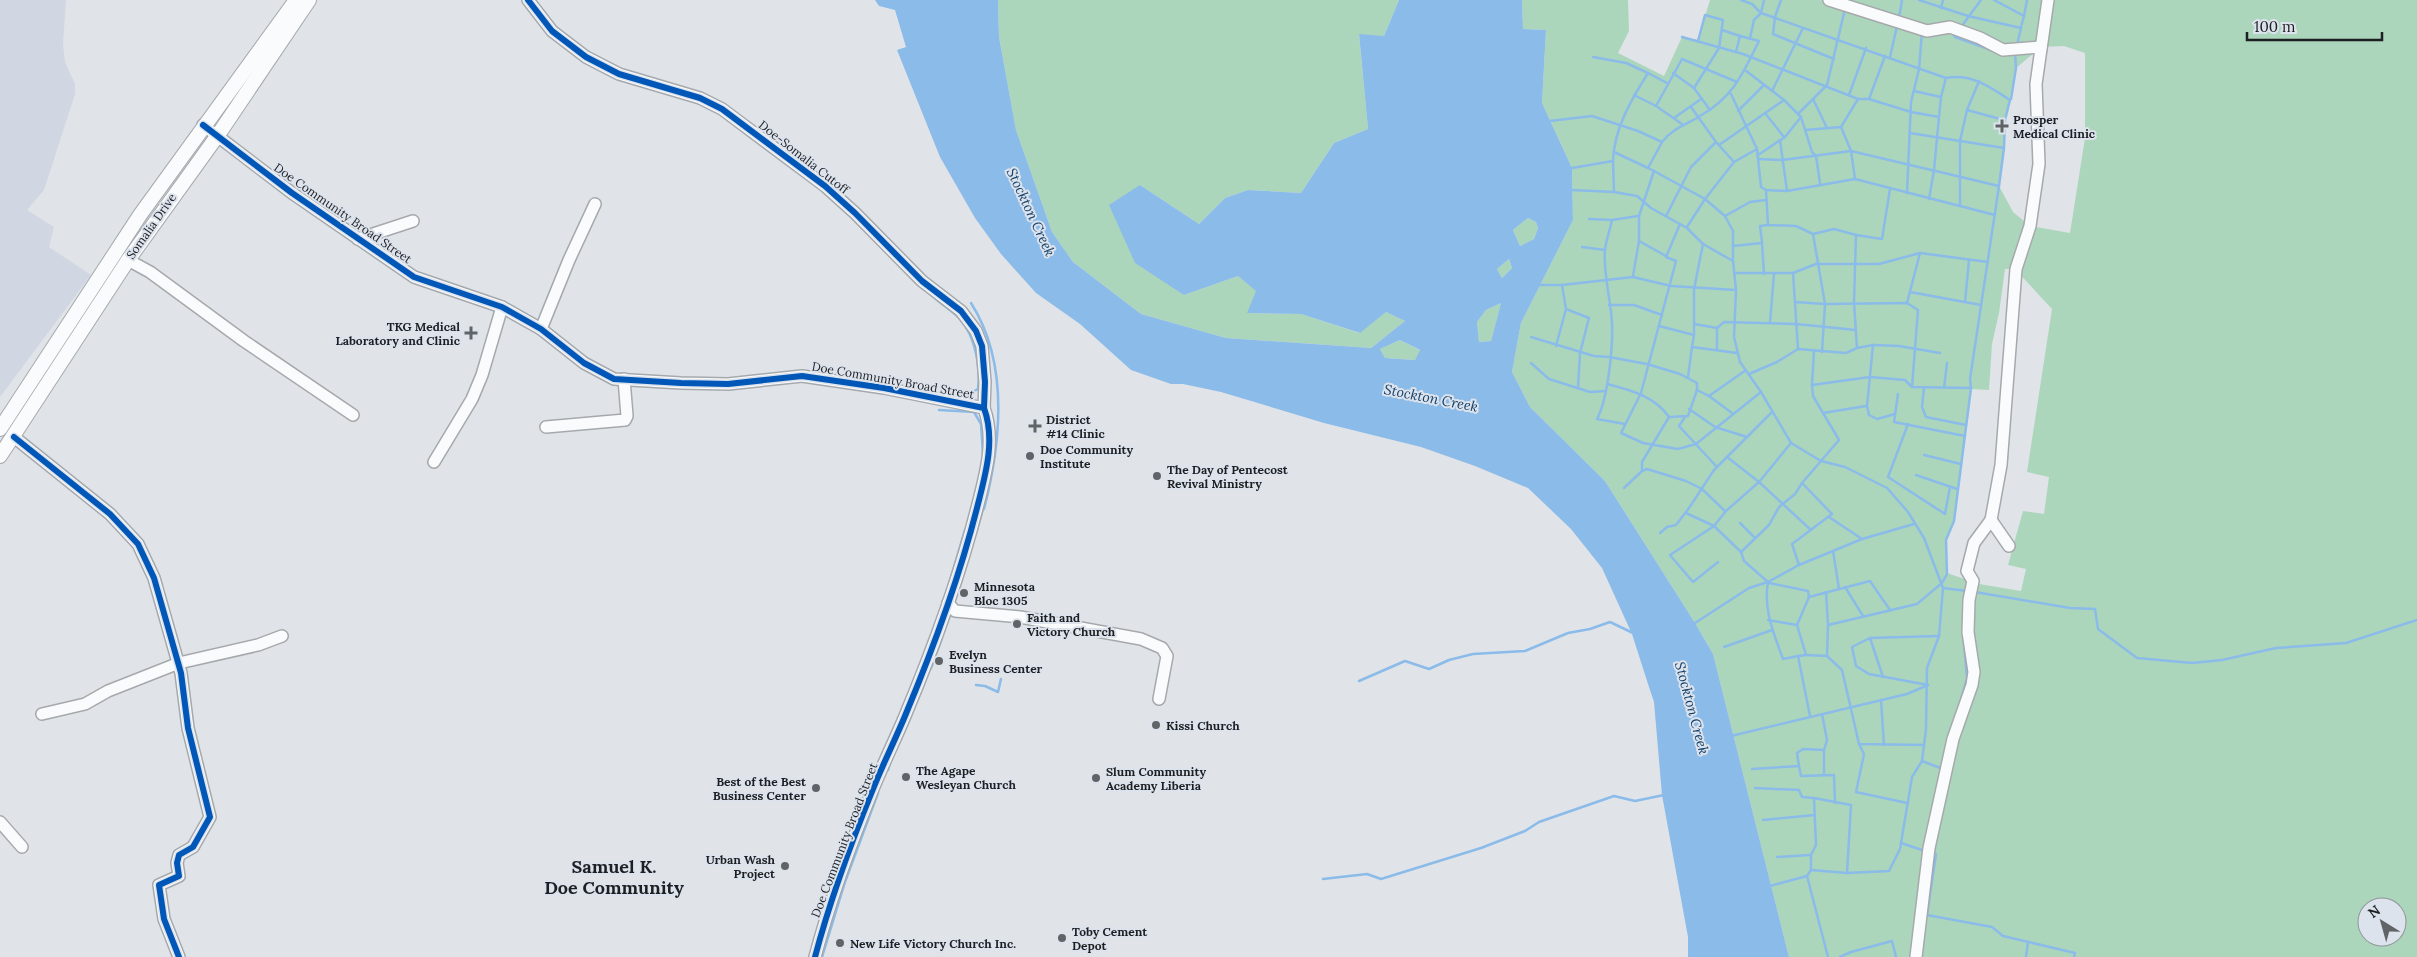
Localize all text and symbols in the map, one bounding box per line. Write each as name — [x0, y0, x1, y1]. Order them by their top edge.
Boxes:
scale bar — [2247, 10, 2382, 42]
text: 100 m — [2254, 17, 2295, 36]
place label: Prosper Medical Clinic — [2013, 112, 2096, 141]
street label: Doe-Somalia Cutoff — [756, 117, 853, 197]
marker: Prosper Medical Clinic — [1995, 119, 2009, 133]
street label: Doe Community Broad Street — [271, 160, 415, 267]
water label: Stockton Creek — [1003, 165, 1059, 259]
street label: Somalia Drive — [123, 190, 179, 262]
place label: TKG Medical Laboratory and Clinic — [335, 319, 461, 348]
marker: TKG Medical Laboratory and Clinic — [464, 326, 478, 340]
street label: Doe Community Broad Street — [811, 358, 976, 402]
water label: Stockton Creek — [1382, 380, 1480, 416]
place label: District #14 Clinic — [1046, 412, 1106, 441]
marker: District #14 Clinic — [1028, 419, 1042, 433]
place label: Doe Community Institute — [1040, 442, 1133, 471]
marker: Doe Community Institute — [1024, 450, 1036, 462]
place label: The Day of Pentecost Revival Ministry — [1167, 462, 1289, 491]
marker: The Day of Pentecost Revival Ministry — [1151, 470, 1163, 482]
place label: Minnesota Bloc 1305 — [974, 579, 1036, 608]
marker: Minnesota Bloc 1305 — [958, 587, 970, 599]
place label: Faith and Victory Church — [1027, 610, 1116, 639]
marker: Faith and Victory Church — [1011, 618, 1023, 630]
place label: Evelyn Business Center — [949, 647, 1043, 676]
marker: Evelyn Business Center — [933, 655, 945, 667]
water label: Stockton Creek — [1671, 660, 1713, 756]
place label: Kissi Church — [1166, 718, 1240, 733]
marker: Kissi Church — [1150, 719, 1162, 731]
street label: Doe Community Broad Street — [807, 760, 881, 920]
place label: The Agape Wesleyan Church — [916, 763, 1016, 792]
place label: Slum Community Academy Liberia — [1106, 764, 1206, 793]
marker: The Agape Wesleyan Church — [900, 771, 912, 783]
marker: Slum Community Academy Liberia — [1090, 772, 1102, 784]
place label: Best of the Best Business Center — [713, 774, 807, 803]
marker: Best of the Best Business Center — [810, 782, 822, 794]
place label: Urban Wash Project — [706, 852, 776, 881]
district label: Samuel K. Doe Community — [544, 855, 684, 899]
marker: Urban Wash Project — [779, 860, 791, 872]
north arrow — [2357, 897, 2407, 947]
text: N — [2364, 901, 2384, 922]
place label: Toby Cement Depot — [1072, 924, 1148, 953]
marker: Toby Cement Depot — [1056, 932, 1068, 944]
place label: New Life Victory Church Inc. — [850, 936, 1016, 951]
marker: New Life Victory Church Inc. — [834, 937, 846, 949]

